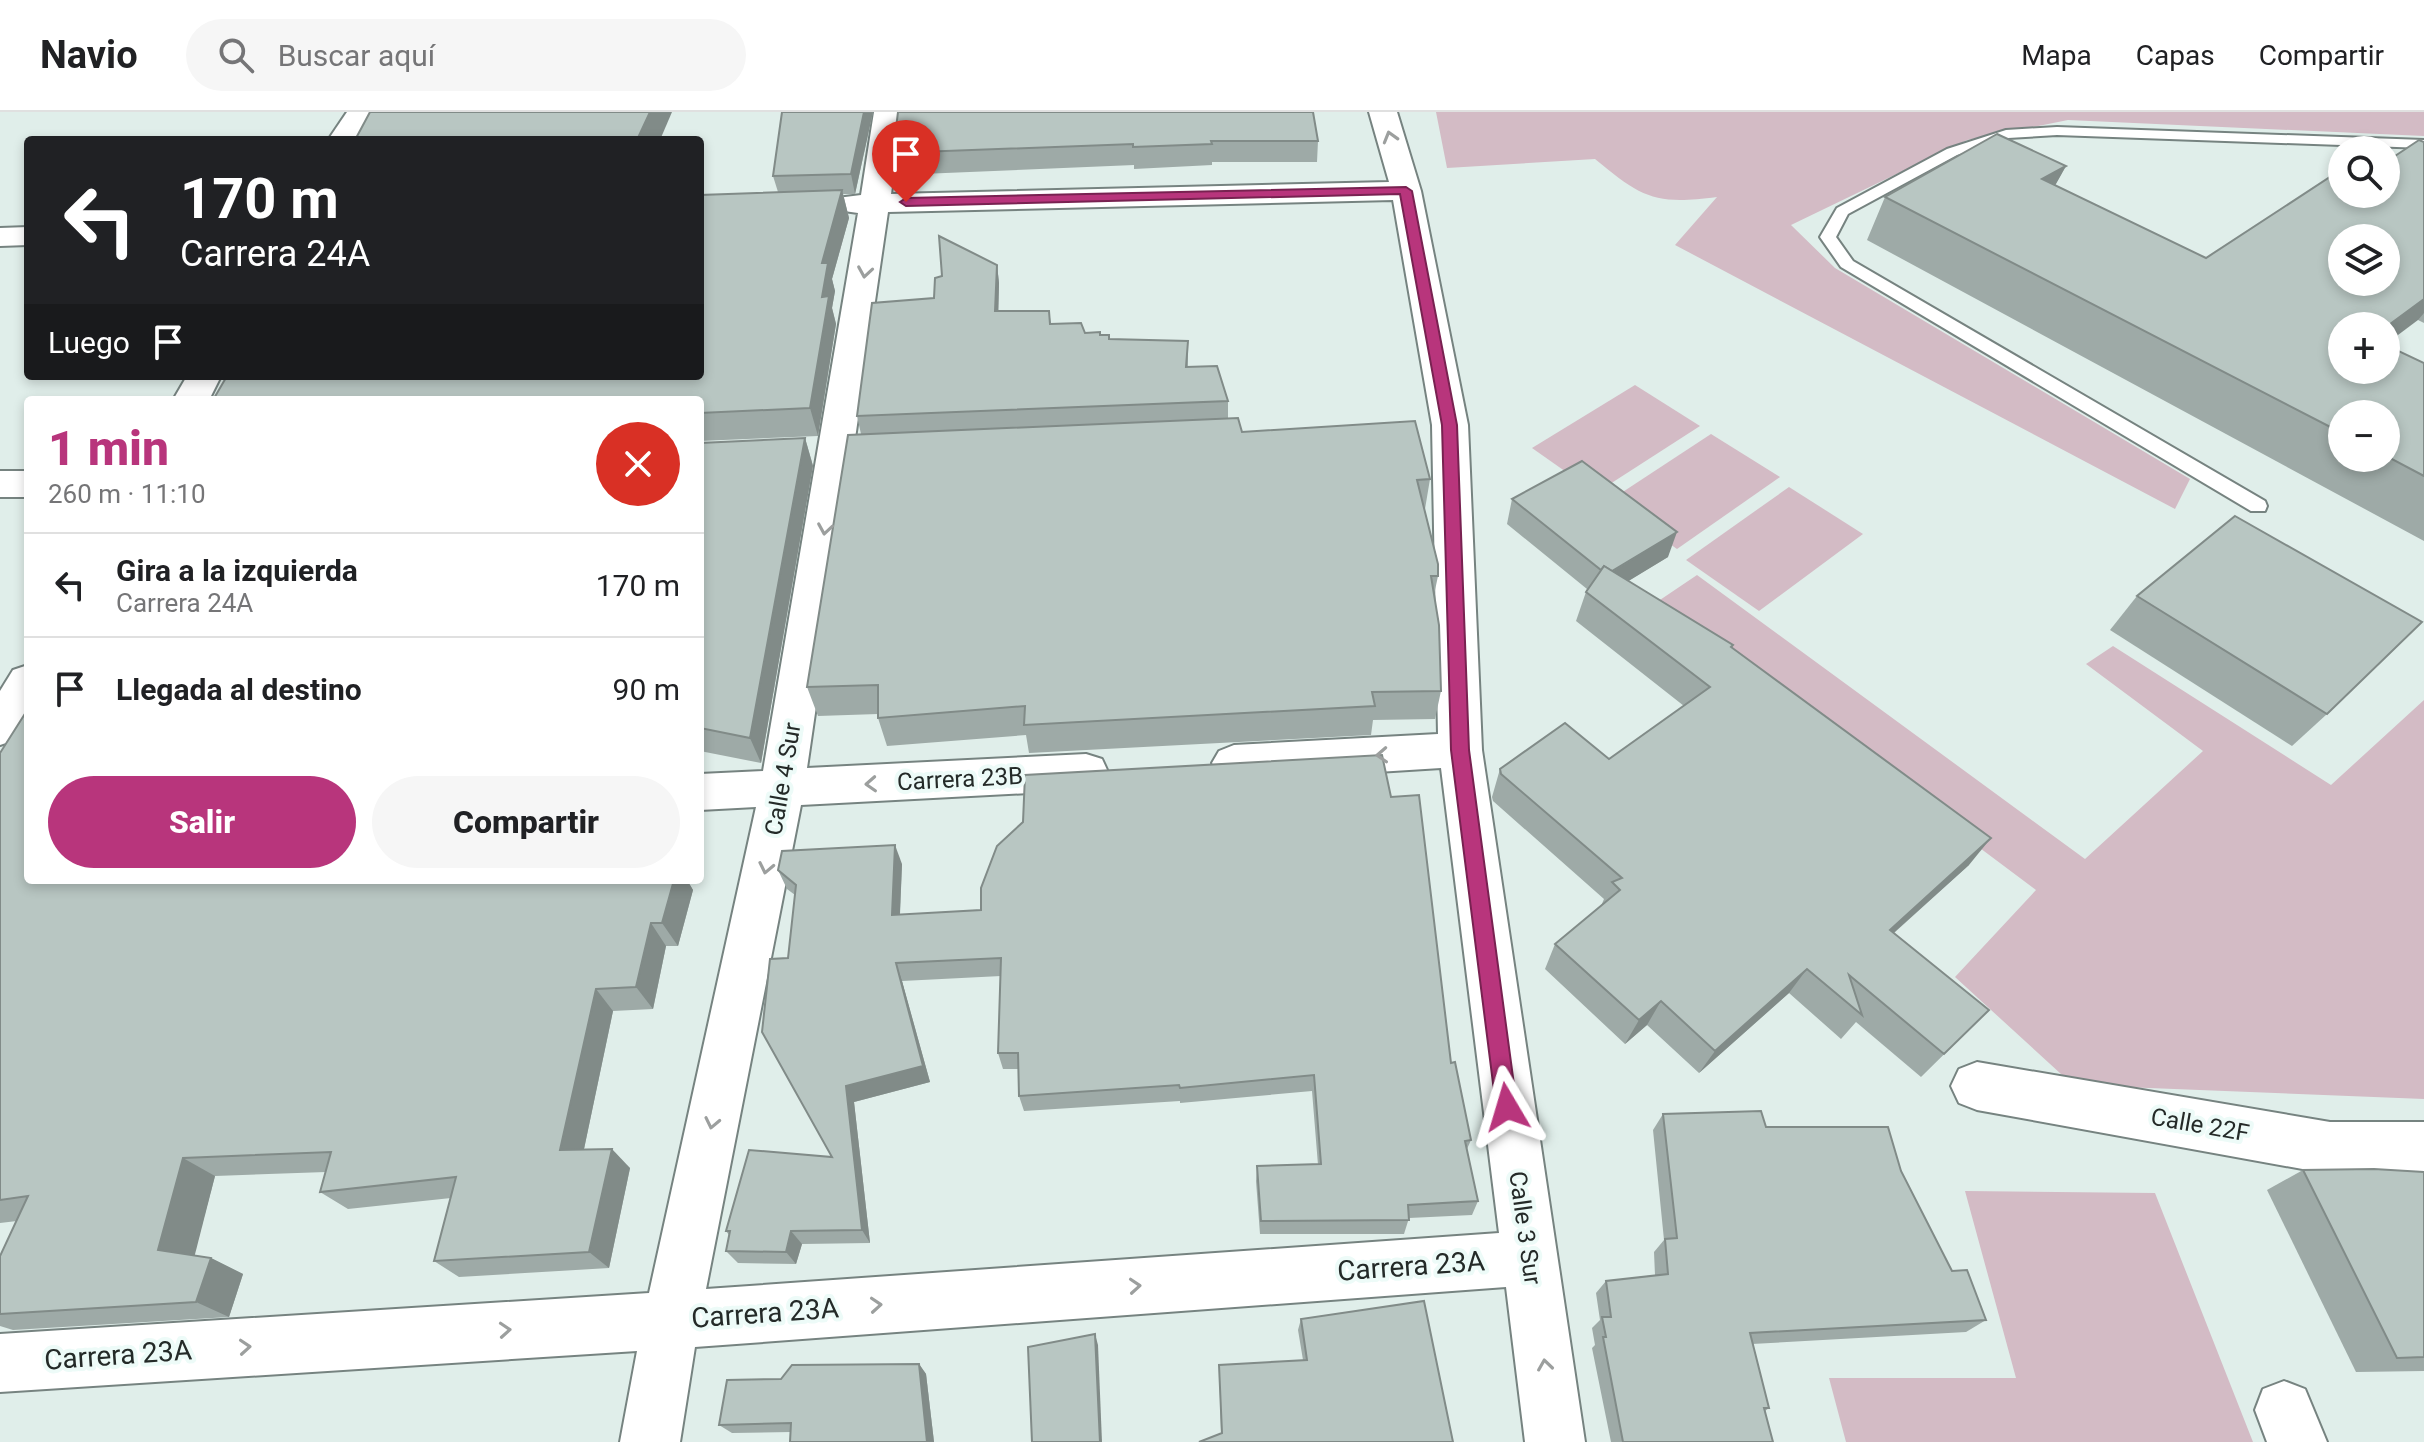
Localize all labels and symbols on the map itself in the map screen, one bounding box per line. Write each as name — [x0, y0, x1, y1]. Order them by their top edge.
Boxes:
pin — [872, 120, 940, 202]
one-way arrow — [1383, 131, 1399, 145]
one-way arrow — [857, 266, 874, 279]
one-way arrow — [817, 522, 834, 536]
street label: Calle 4 Sur — [759, 720, 807, 838]
one-way arrow — [1375, 746, 1388, 763]
street label: Carrera 23B — [896, 762, 1024, 796]
one-way arrow — [864, 775, 877, 792]
one-way arrow — [758, 861, 775, 874]
position arrow — [1465, 1065, 1549, 1149]
street label: Calle 22F — [2149, 1103, 2251, 1147]
one-way arrow — [705, 1116, 722, 1129]
street label: Calle 3 Sur — [1503, 1170, 1547, 1286]
street label: Carrera 23A — [1336, 1244, 1486, 1288]
one-way arrow — [1129, 1278, 1142, 1295]
street label: Carrera 23A — [690, 1291, 840, 1335]
one-way arrow — [870, 1297, 883, 1314]
one-way arrow — [499, 1322, 512, 1339]
street label: Carrera 23A — [43, 1333, 193, 1377]
one-way arrow — [239, 1339, 252, 1356]
one-way arrow — [1537, 1358, 1554, 1372]

